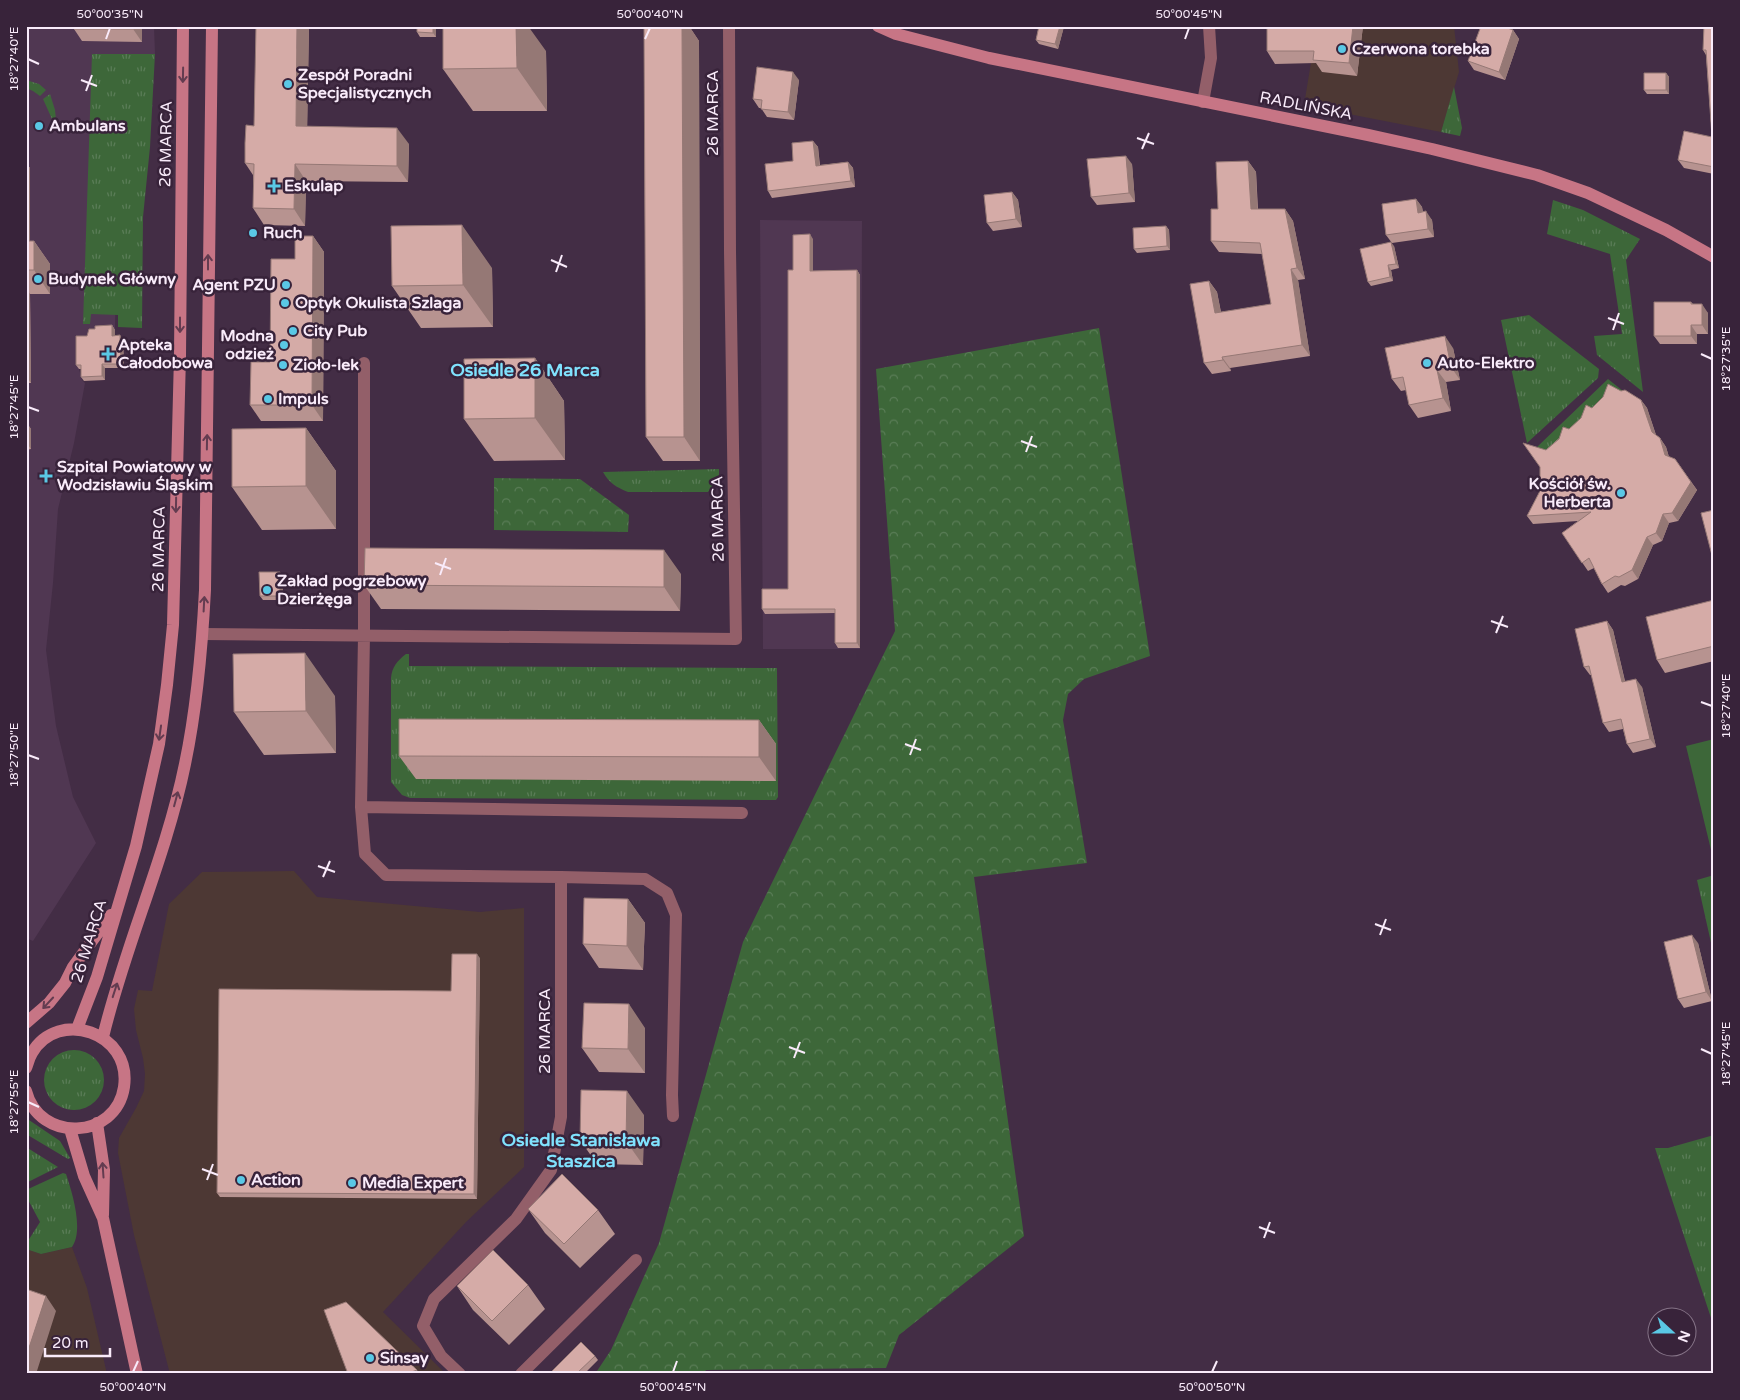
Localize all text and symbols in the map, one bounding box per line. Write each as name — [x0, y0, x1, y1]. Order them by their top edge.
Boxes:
text: 50°00'35"N — [77, 7, 144, 21]
text: 50°00'40"N — [617, 7, 684, 21]
text: 50°00'45"N — [1156, 7, 1223, 21]
text: 18°27'40"E — [7, 26, 21, 92]
place label: Czerwona torebka — [1352, 39, 1490, 59]
marker: Czerwona torebka — [1336, 43, 1348, 55]
place label: Zespół Poradni Specjalistycznych — [298, 65, 431, 103]
one-way arrow — [178, 67, 187, 83]
street label: 26 MARCA — [703, 70, 723, 156]
marker: Zespół Poradni Specjalistycznych — [282, 78, 294, 90]
street label: RADLIŃSKA — [1258, 87, 1354, 125]
street label: 26 MARCA — [155, 101, 177, 187]
place label: Ambulans — [49, 116, 126, 136]
marker: Ambulans — [33, 120, 45, 132]
place label: Eskulap — [284, 176, 343, 196]
marker: Eskulap — [268, 180, 280, 192]
place label: Ruch — [263, 223, 302, 243]
marker: Ruch — [247, 227, 259, 239]
one-way arrow — [203, 254, 213, 270]
place label: Budynek Główny — [48, 269, 176, 289]
marker: Budynek Główny — [32, 273, 44, 285]
place label: Agent PZU — [192, 275, 276, 295]
marker: Agent PZU — [280, 279, 292, 291]
place label: Optyk Okulista Szlaga — [295, 293, 461, 313]
marker: Optyk Okulista Szlaga — [279, 297, 291, 309]
one-way arrow — [175, 316, 185, 333]
place label: City Pub — [303, 321, 367, 341]
marker: City Pub — [287, 325, 299, 337]
place label: Modna odzież — [220, 326, 274, 364]
text: 18°27'35"E — [1719, 326, 1733, 392]
place label: Apteka Całodobowa — [118, 335, 213, 373]
marker: Modna odzież — [278, 339, 290, 351]
marker: Apteka Całodobowa — [102, 348, 114, 360]
place label: Auto-Elektro — [1437, 353, 1535, 373]
place label: Zioło-lek — [293, 355, 359, 375]
marker: Auto-Elektro — [1421, 357, 1433, 369]
marker: Zioło-lek — [277, 359, 289, 371]
district label: Osiedle 26 Marca — [450, 359, 600, 381]
text: 18°27'45"E — [7, 374, 21, 440]
place label: Impuls — [278, 389, 329, 409]
marker: Impuls — [262, 393, 274, 405]
one-way arrow — [202, 434, 212, 450]
place label: Szpital Powiatowy w Wodzisławiu Śląskim — [57, 457, 213, 495]
marker: Szpital Powiatowy w Wodzisławiu Śląskim — [39, 469, 53, 483]
place label: Kościół św. Herberta — [1529, 474, 1611, 512]
street label: 26 MARCA — [707, 476, 729, 562]
marker: Kościół św. Herberta — [1615, 487, 1627, 499]
one-way arrow — [171, 496, 181, 513]
street label: 26 MARCA — [148, 506, 170, 592]
place label: Zakład pogrzebowy Dzierżęga — [277, 571, 427, 609]
marker: Zakład pogrzebowy Dzierżęga — [261, 584, 273, 596]
one-way arrow — [200, 596, 209, 612]
text: 18°27'40"E — [1719, 673, 1733, 739]
text: 18°27'50"E — [7, 722, 21, 788]
one-way arrow — [155, 725, 165, 741]
one-way arrow — [172, 792, 181, 808]
street label: 26 MARCA — [67, 897, 111, 985]
one-way arrow — [111, 983, 120, 998]
street label: 26 MARCA — [535, 988, 555, 1074]
one-way arrow — [42, 997, 54, 1009]
text: 18°27'45"E — [1719, 1021, 1733, 1087]
text: 18°27'55"E — [7, 1069, 21, 1135]
district label: Osiedle Stanisława Staszica — [501, 1129, 661, 1172]
one-way arrow — [99, 1163, 108, 1179]
place label: Action — [251, 1170, 301, 1190]
place label: Media Expert — [362, 1173, 465, 1193]
marker: Action — [235, 1174, 247, 1186]
marker: Media Expert — [346, 1177, 358, 1189]
north arrow — [1648, 1308, 1698, 1358]
scale bar — [45, 1325, 110, 1357]
text: N — [1674, 1328, 1694, 1345]
text: 20 m — [52, 1334, 89, 1352]
place label: Sinsay — [380, 1348, 429, 1368]
marker: Sinsay — [364, 1352, 376, 1364]
text: 50°00'40"N — [100, 1380, 167, 1394]
text: 50°00'45"N — [640, 1380, 707, 1394]
text: 50°00'50"N — [1179, 1380, 1246, 1394]

